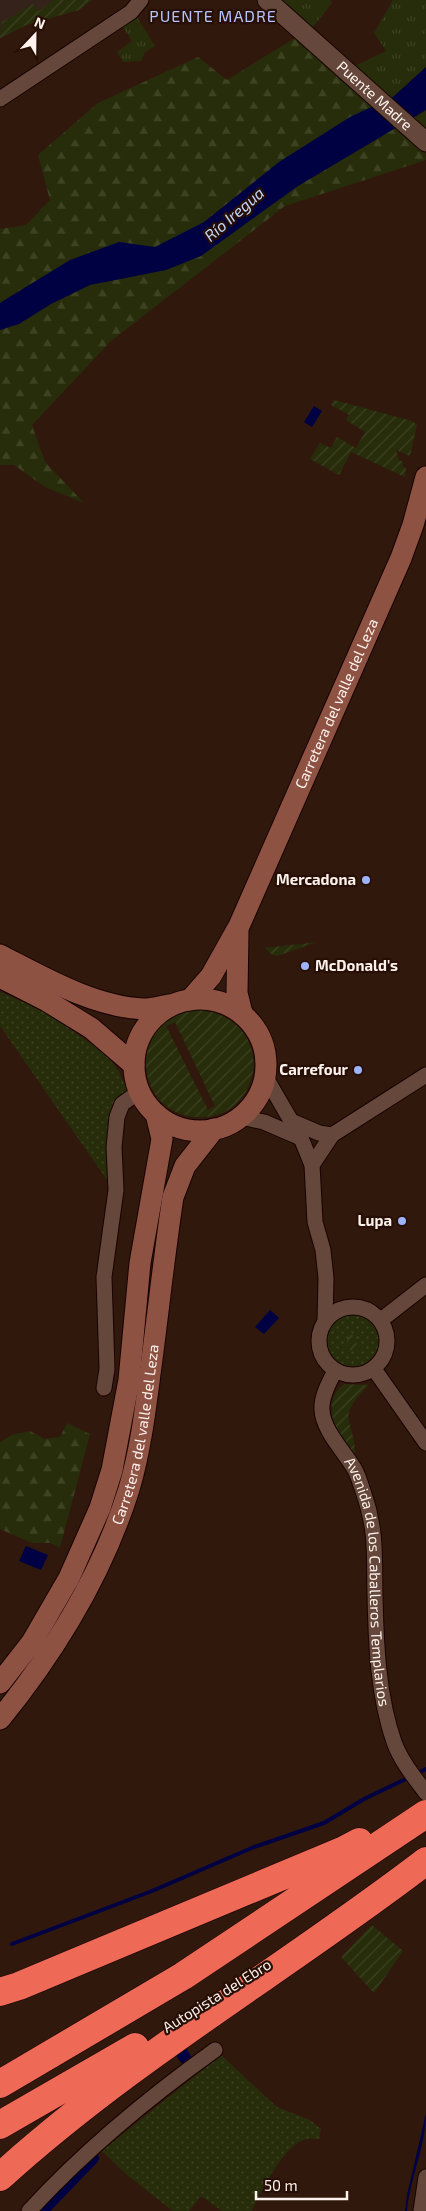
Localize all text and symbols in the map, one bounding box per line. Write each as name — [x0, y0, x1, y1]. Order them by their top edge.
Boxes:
district label: PUENTE MADRE — [149, 6, 277, 25]
north arrow — [10, 10, 60, 60]
text: N — [32, 13, 48, 32]
street label: Puente Madre — [334, 57, 417, 134]
water label: Río Iregua — [200, 183, 267, 245]
street label: Carretera del valle del Leza — [291, 615, 381, 791]
place label: Mercadona — [276, 870, 356, 888]
marker: Mercadona — [360, 874, 372, 886]
place label: McDonald's — [315, 956, 398, 974]
marker: McDonald's — [299, 960, 311, 972]
place label: Carrefour — [279, 1060, 349, 1078]
marker: Carrefour — [352, 1064, 364, 1076]
place label: Lupa — [358, 1211, 392, 1229]
marker: Lupa — [396, 1215, 408, 1227]
street label: Carretera del valle del Leza — [107, 1343, 162, 1527]
street label: Avenida de los Caballeros Templarios — [341, 1453, 394, 1708]
street label: Autopista del Ebro — [159, 1954, 274, 2036]
scale bar — [256, 2168, 347, 2200]
text: 50 m — [264, 2176, 298, 2194]

